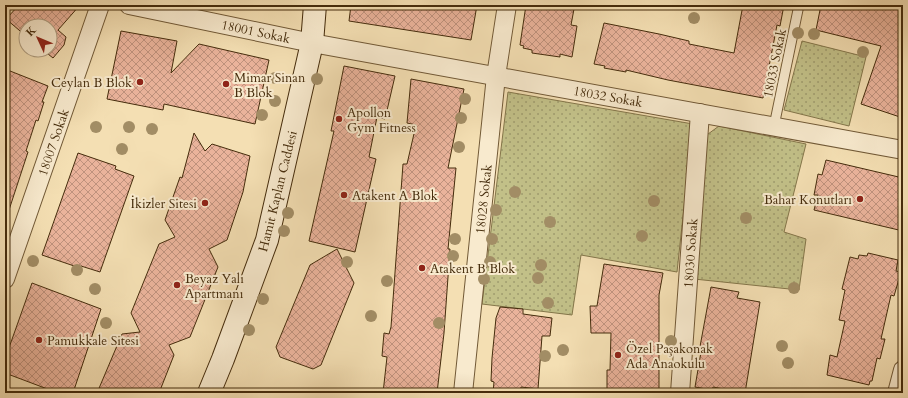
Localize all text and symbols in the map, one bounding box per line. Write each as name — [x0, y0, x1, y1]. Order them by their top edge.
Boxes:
street label: 18001 Sokak — [220, 16, 292, 48]
north arrow — [18, 18, 58, 58]
text: K — [23, 23, 40, 40]
street label: 18033 Sokak — [759, 27, 791, 99]
place label: Mimar Sinan B Blok — [234, 69, 306, 102]
place label: Ceylan B Blok — [51, 74, 132, 92]
marker: Ceylan B Blok — [135, 77, 145, 87]
marker: Mimar Sinan B Blok — [221, 79, 231, 89]
street label: 18032 Sokak — [572, 82, 644, 112]
place label: Apollon Gym Fitness — [347, 104, 416, 137]
street label: 18007 Sokak — [34, 106, 74, 178]
marker: Apollon Gym Fitness — [334, 114, 344, 124]
street label: Hamit Kaplan Caddesi — [254, 129, 302, 254]
street label: 18028 Sokak — [471, 163, 497, 235]
place label: Atakent A Blok — [352, 187, 438, 205]
marker: Atakent A Blok — [339, 190, 349, 200]
place label: Bahar Konutları — [764, 191, 852, 209]
marker: Bahar Konutları — [855, 194, 865, 204]
place label: İkizler Sitesi — [131, 195, 197, 213]
marker: İkizler Sitesi — [200, 198, 210, 208]
street label: 18030 Sokak — [680, 218, 702, 289]
place label: Atakent B Blok — [430, 260, 515, 278]
marker: Atakent B Blok — [417, 263, 427, 273]
place label: Beyaz Yalı Apartmanı — [185, 270, 244, 303]
marker: Beyaz Yalı Apartmanı — [172, 280, 182, 290]
place label: Pamukkale Sitesi — [47, 332, 139, 350]
marker: Pamukkale Sitesi — [34, 335, 44, 345]
place label: Özel Paşakonak Ada Anaokulu — [626, 340, 713, 373]
marker: Özel Paşakonak Ada Anaokulu — [613, 350, 623, 360]

